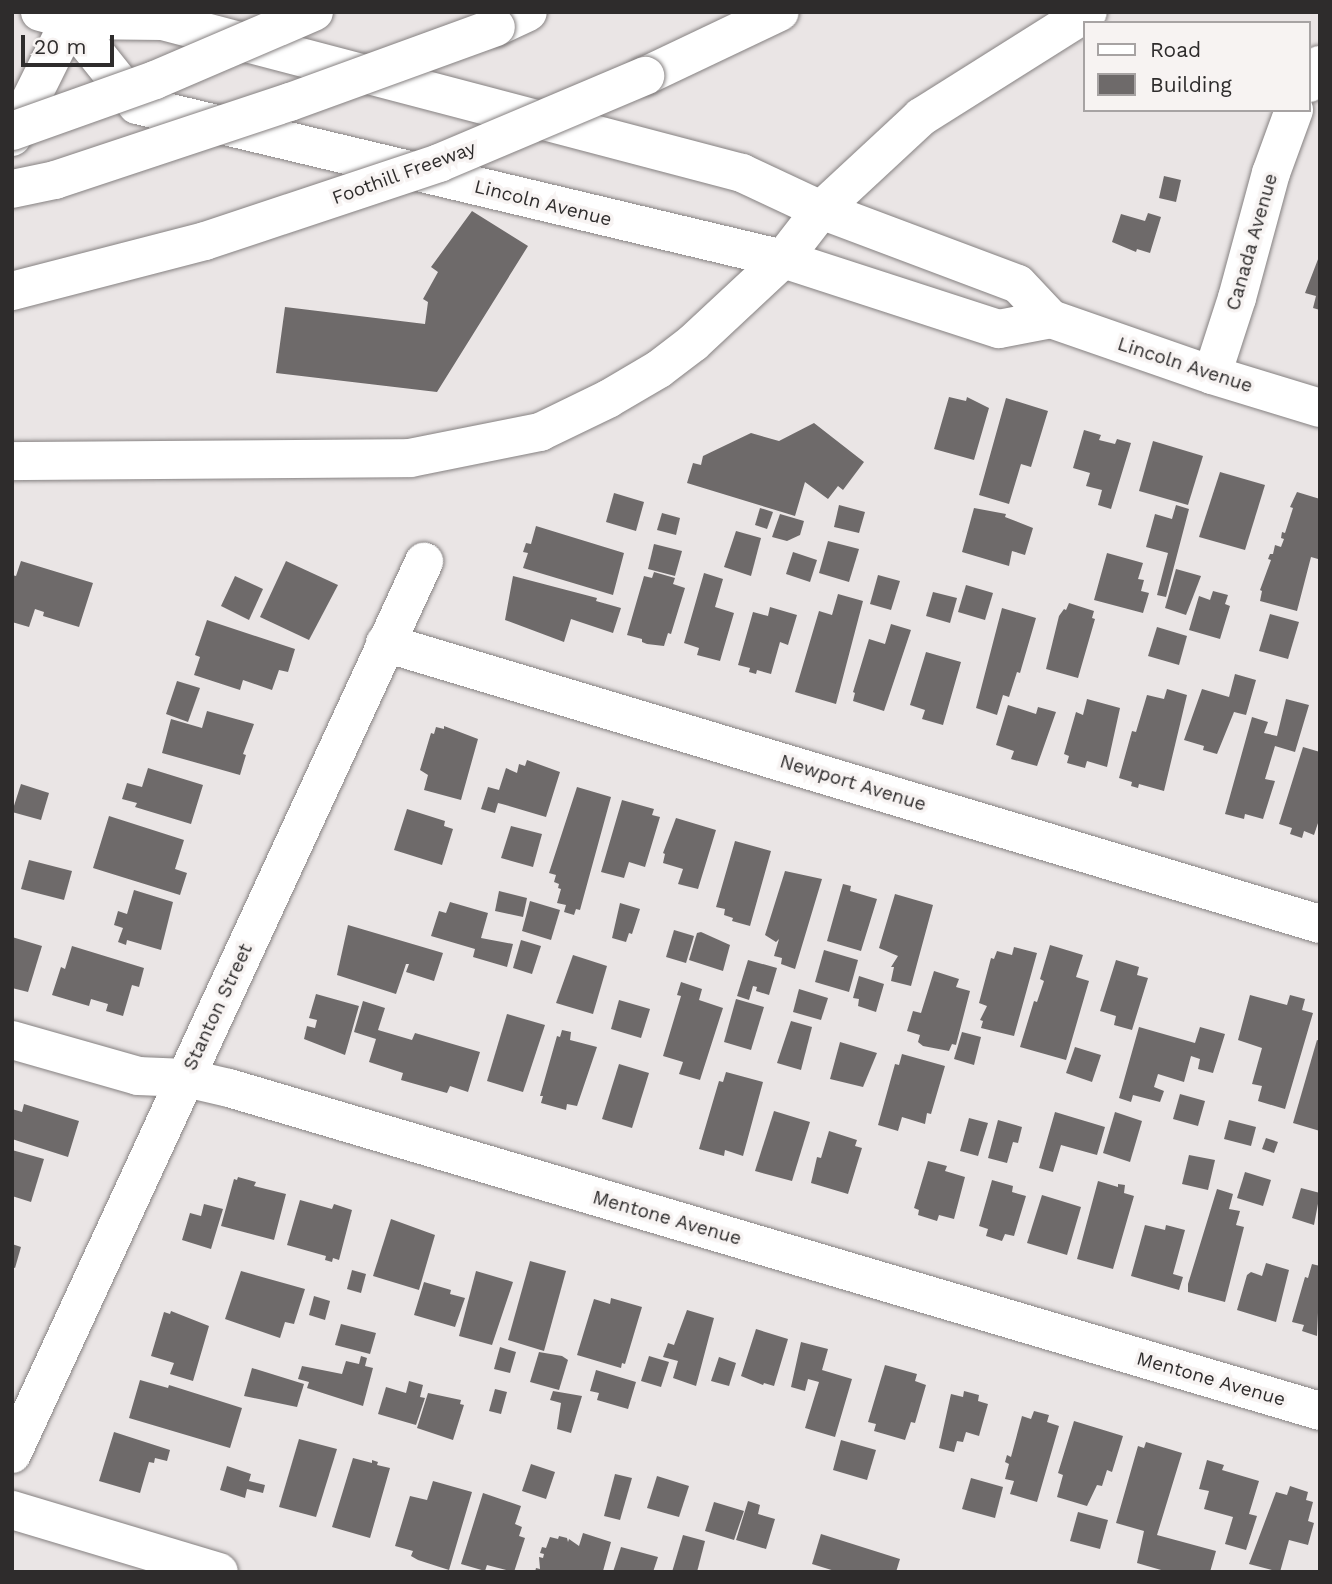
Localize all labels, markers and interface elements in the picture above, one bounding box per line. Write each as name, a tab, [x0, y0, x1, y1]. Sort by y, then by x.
scale bar	[24, 21, 117, 65]
legend	[1084, 21, 1311, 112]
text: 20 m	[34, 34, 86, 59]
text: Road	[1150, 37, 1201, 62]
text: Building	[1150, 72, 1232, 97]
street label: Foothill Freeway	[329, 136, 479, 210]
street label: Canada Avenue	[1221, 170, 1283, 314]
street label: Lincoln Avenue	[472, 175, 614, 231]
street label: Lincoln Avenue	[1114, 332, 1256, 398]
street label: Newport Avenue	[777, 750, 929, 816]
street label: Stanton Street	[179, 940, 257, 1074]
street label: Mentone Avenue	[590, 1186, 744, 1250]
street label: Mentone Avenue	[1134, 1347, 1288, 1411]

